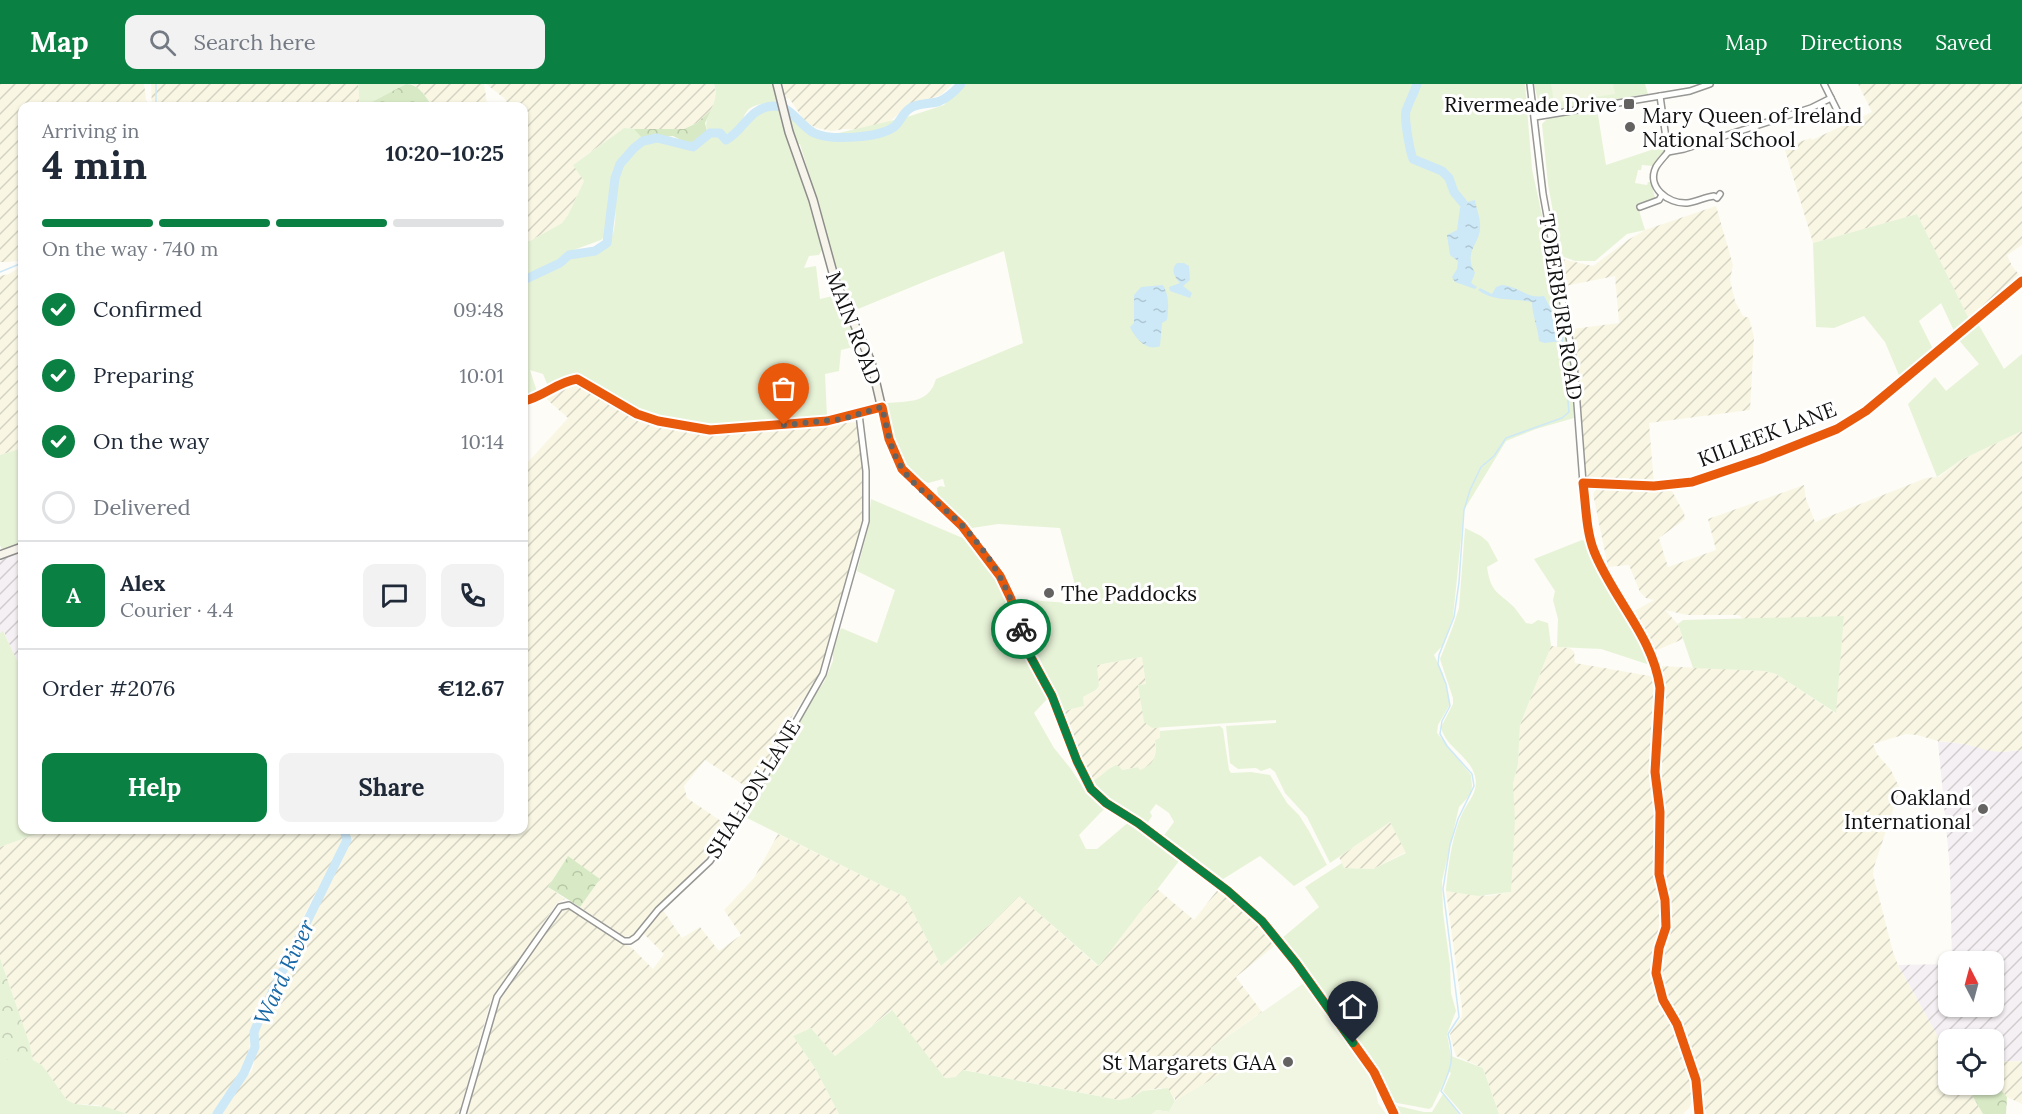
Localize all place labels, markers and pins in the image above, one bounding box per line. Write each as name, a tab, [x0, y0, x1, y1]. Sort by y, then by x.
place label: Rivermeade Drive	[1444, 91, 1617, 118]
marker: Rivermeade Drive	[1622, 97, 1636, 111]
place label: Mary Queen of Ireland National School	[1642, 102, 1862, 153]
marker: Mary Queen of Ireland National School	[1623, 120, 1637, 134]
pin	[758, 363, 809, 425]
place label: The Paddocks	[1061, 580, 1197, 607]
marker: The Paddocks	[1042, 586, 1056, 600]
place label: Oakland International	[1844, 784, 1971, 835]
marker: Oakland International	[1976, 802, 1990, 816]
pin	[1327, 981, 1378, 1043]
place label: St Margarets GAA	[1102, 1049, 1277, 1076]
marker: St Margarets GAA	[1281, 1055, 1295, 1069]

